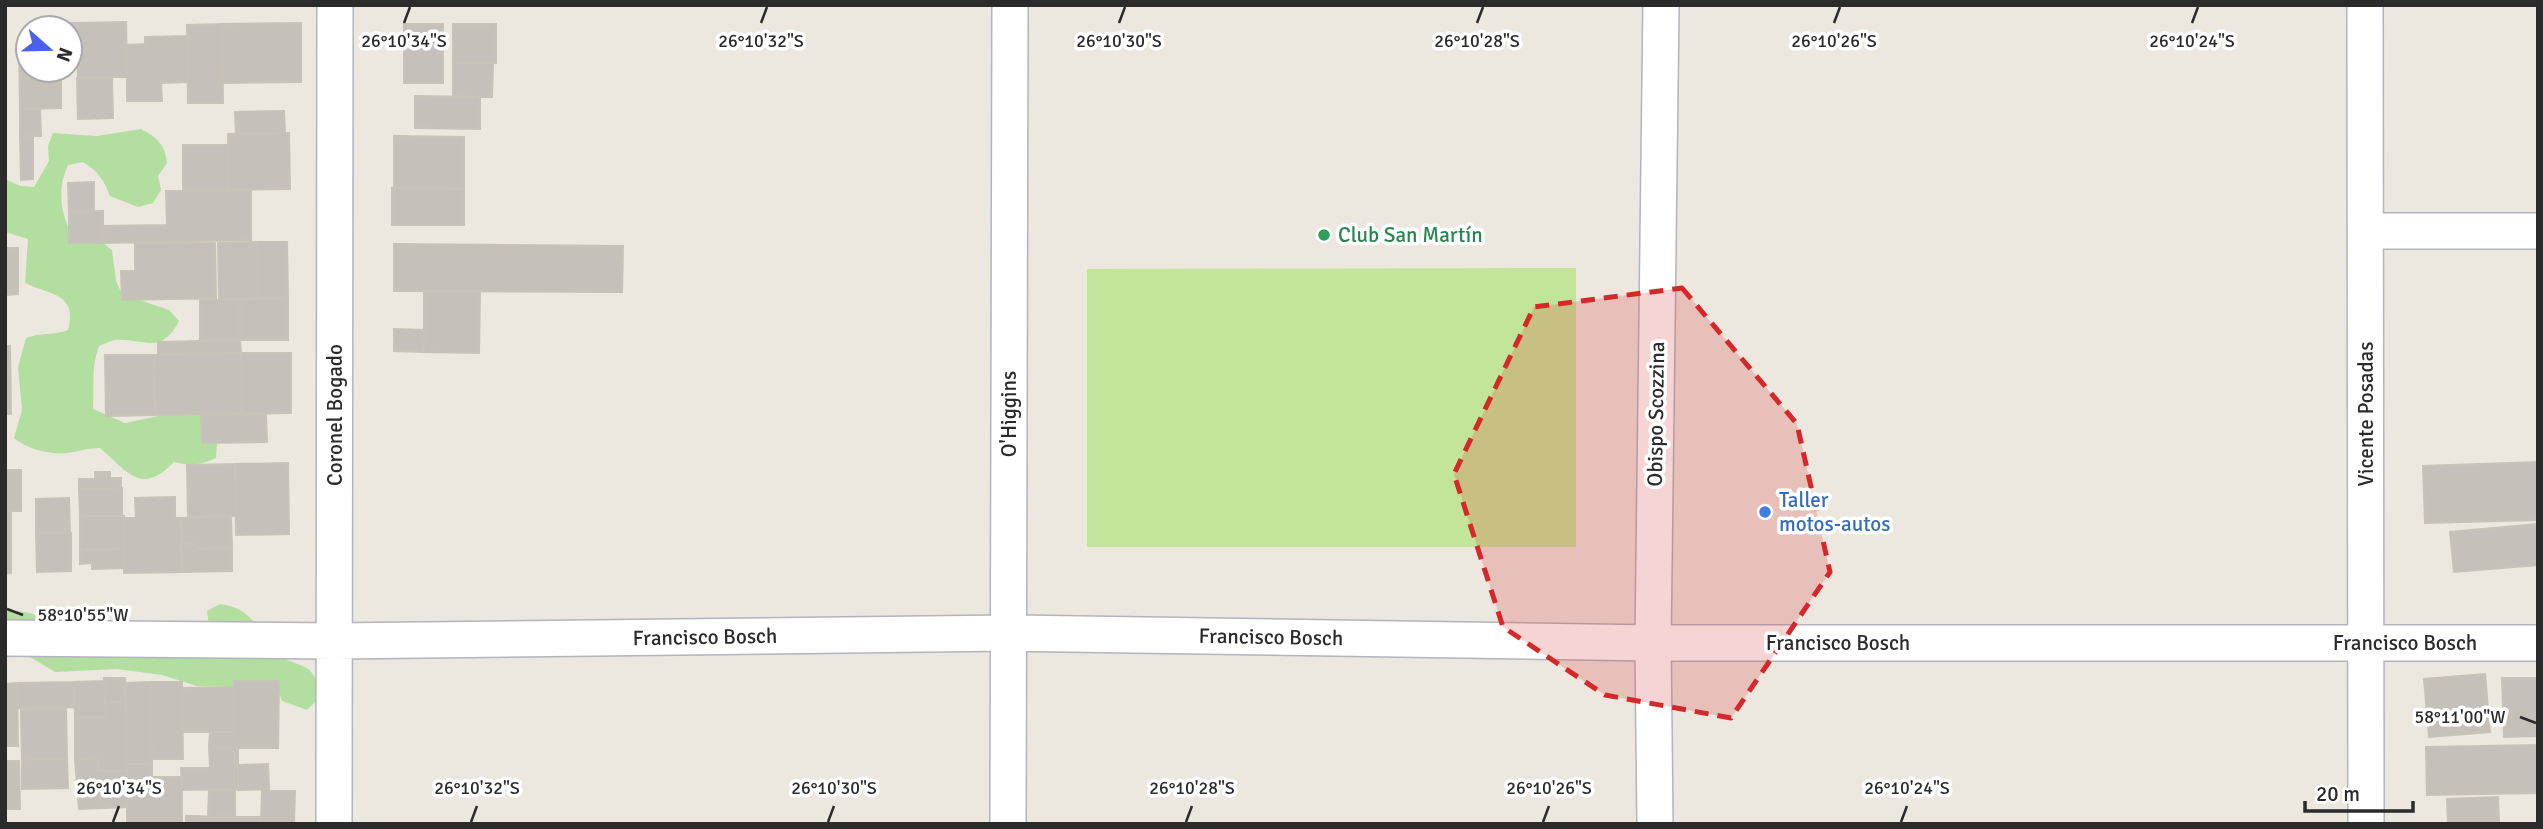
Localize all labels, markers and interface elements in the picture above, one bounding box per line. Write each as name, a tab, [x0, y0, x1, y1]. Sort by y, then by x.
north arrow	[14, 14, 84, 84]
text: 26°10'34"S	[361, 30, 447, 52]
text: 26°10'32"S	[718, 30, 804, 52]
text: 26°10'30"S	[1076, 30, 1162, 52]
text: 26°10'28"S	[1434, 30, 1520, 52]
text: 26°10'26"S	[1791, 30, 1877, 52]
text: 26°10'24"S	[2149, 30, 2235, 52]
text: N	[50, 44, 78, 65]
place label: Club San Martín	[1338, 222, 1483, 248]
marker: Club San Martín	[1316, 227, 1332, 243]
street label: Obispo Scozzina	[1642, 341, 1670, 487]
street label: Vicente Posadas	[2353, 342, 2379, 486]
street label: Coronel Bogado	[322, 344, 348, 486]
street label: O'Higgins	[996, 371, 1022, 457]
place label: Taller motos-autos	[1779, 487, 1890, 537]
marker: Taller motos-autos	[1757, 504, 1773, 520]
text: 58°10'55"W	[38, 604, 128, 626]
street label: Francisco Bosch	[632, 623, 778, 651]
street label: Francisco Bosch	[1198, 623, 1344, 651]
street label: Francisco Bosch	[1766, 630, 1910, 656]
street label: Francisco Bosch	[2333, 630, 2477, 656]
text: 58°11'00"W	[2415, 706, 2505, 728]
scale bar	[2305, 770, 2414, 814]
text: 26°10'34"S	[76, 777, 162, 799]
text: 26°10'32"S	[434, 777, 520, 799]
text: 26°10'30"S	[791, 777, 877, 799]
text: 26°10'28"S	[1149, 777, 1235, 799]
text: 26°10'26"S	[1506, 777, 1592, 799]
text: 26°10'24"S	[1864, 777, 1950, 799]
text: 20 m	[2316, 781, 2360, 807]

